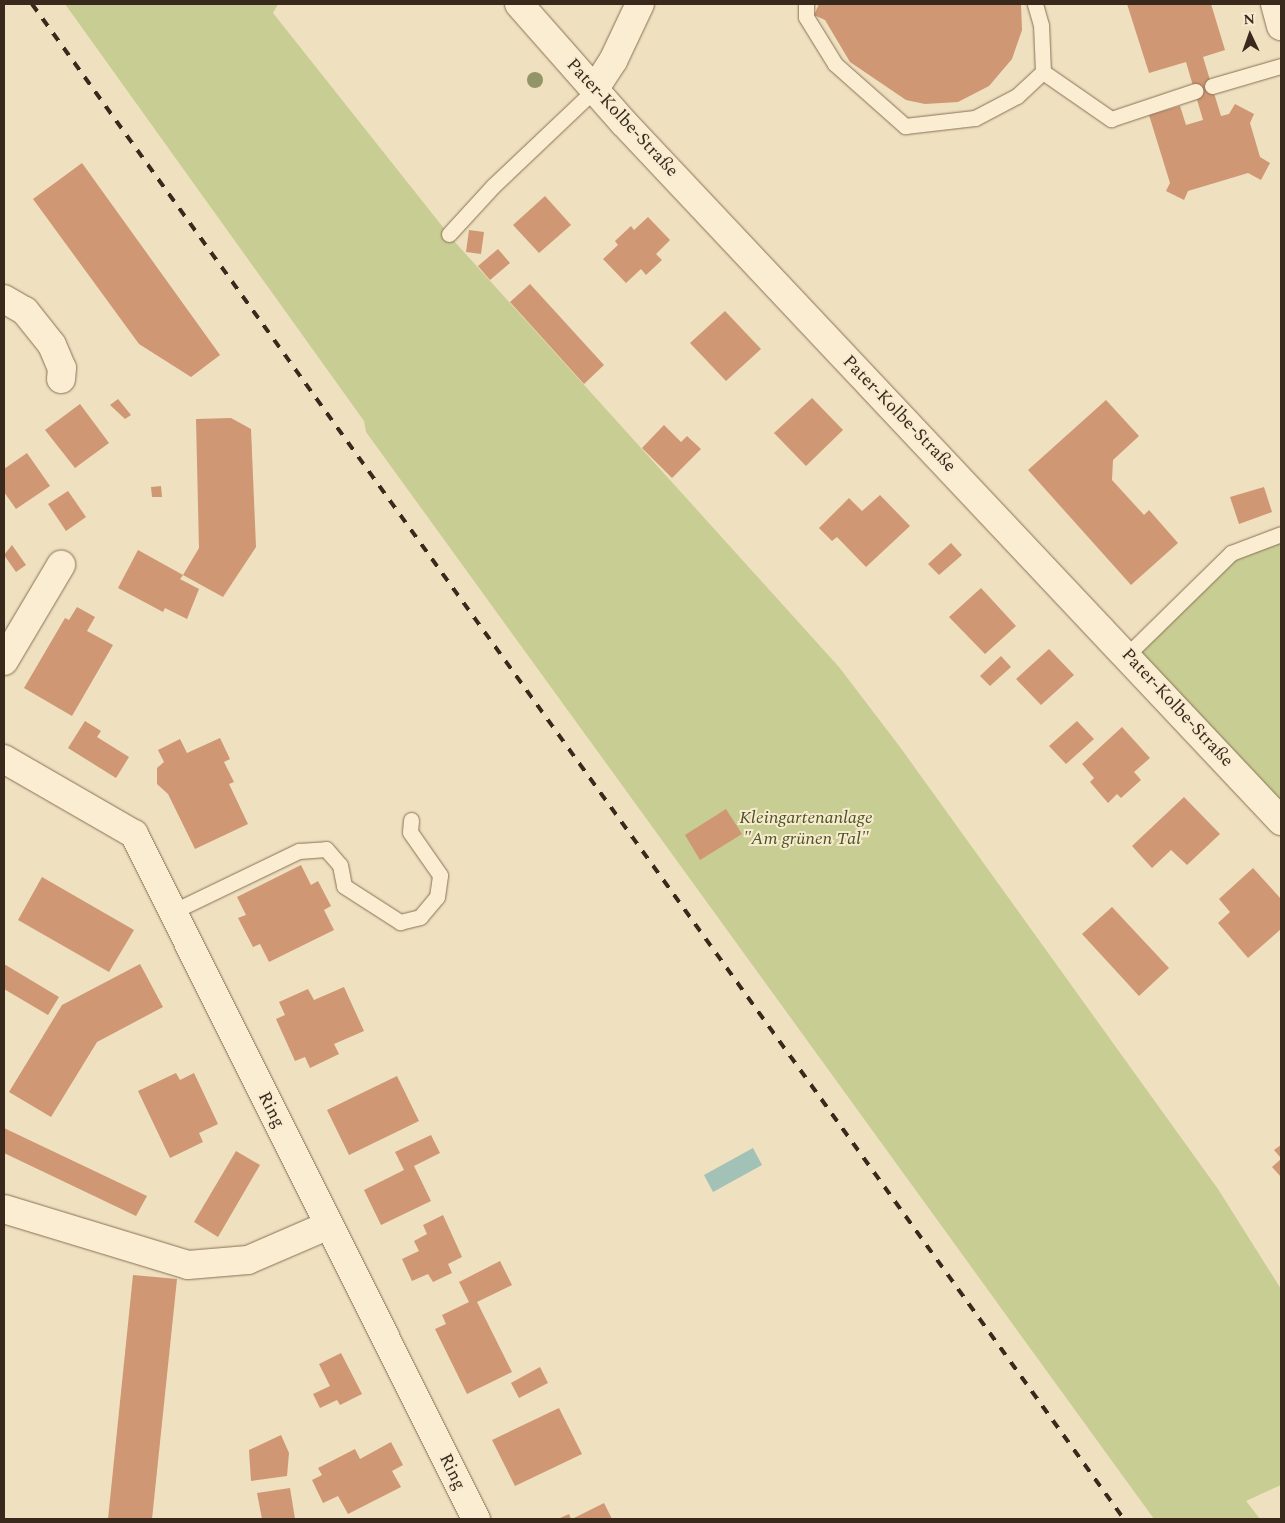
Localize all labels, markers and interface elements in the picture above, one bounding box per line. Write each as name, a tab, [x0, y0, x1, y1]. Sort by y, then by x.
text: N	[1243, 9, 1255, 30]
north arrow	[1225, 10, 1275, 60]
street label: Pater-Kolbe-Straße	[562, 54, 682, 182]
street label: Pater-Kolbe-Straße	[838, 351, 960, 477]
street label: Pater-Kolbe-Straße	[1117, 644, 1237, 772]
park label: Kleingartenanlage "Am grünen Tal"	[739, 808, 873, 851]
street label: Ring	[253, 1088, 289, 1132]
street label: Ring	[434, 1450, 470, 1494]

